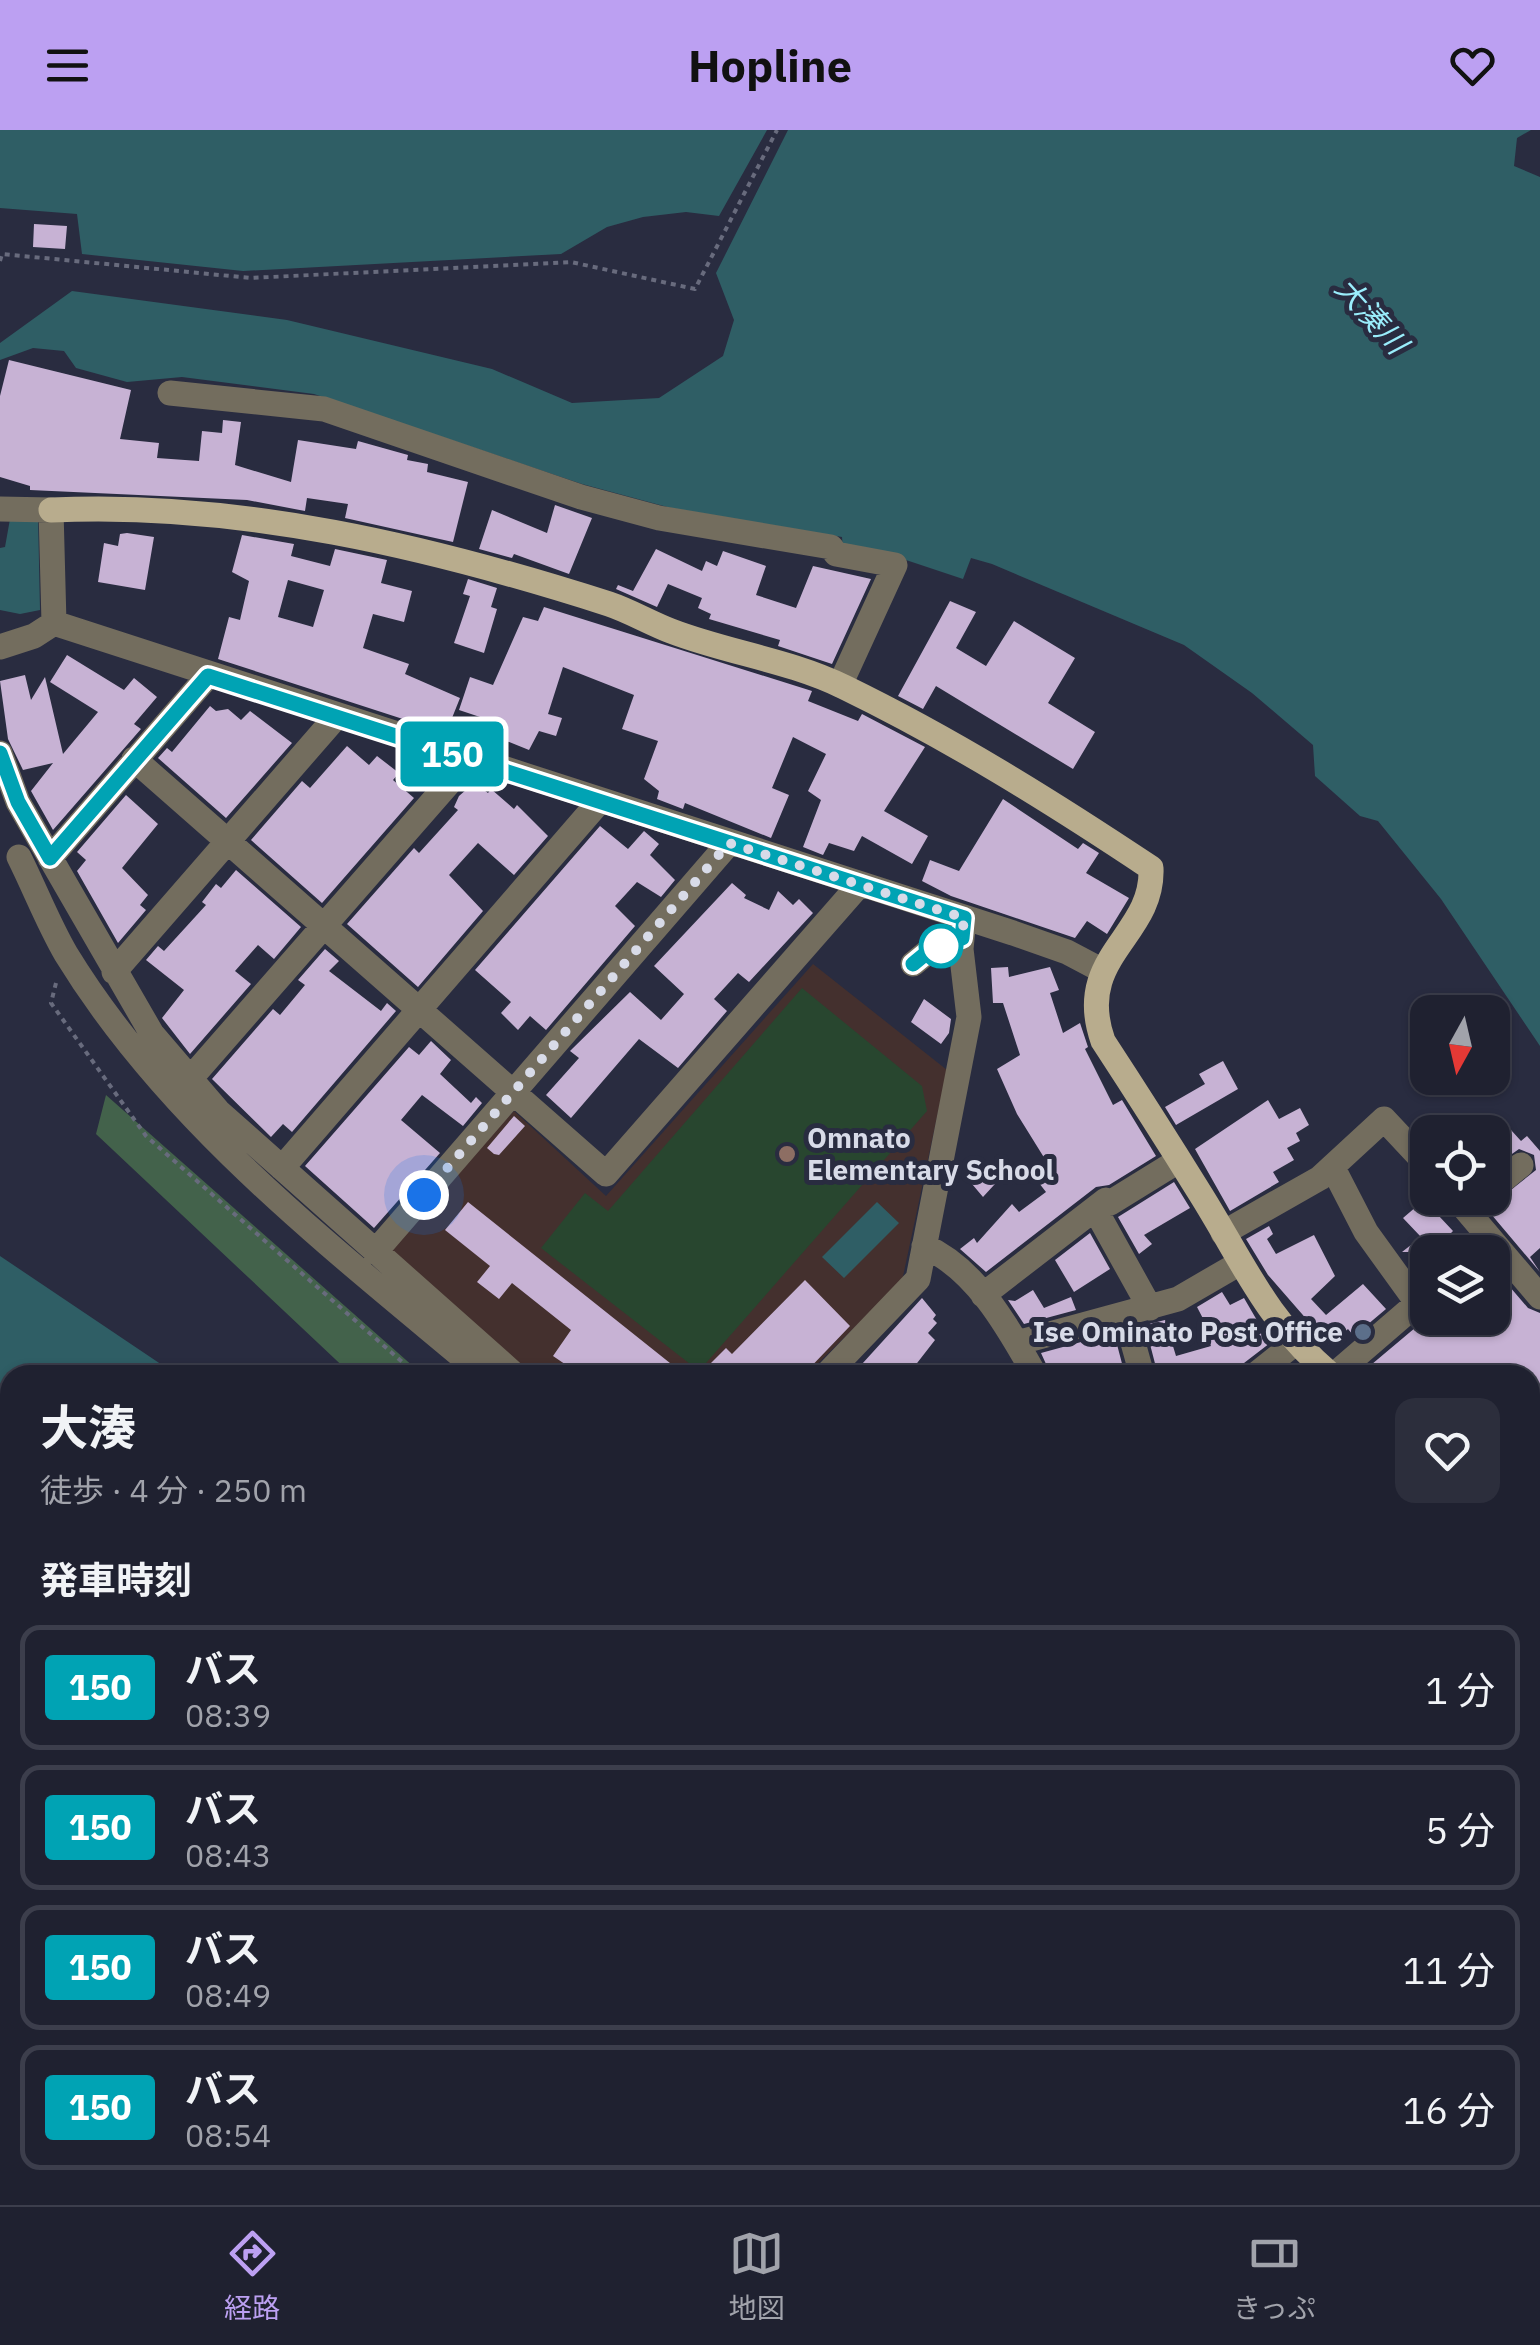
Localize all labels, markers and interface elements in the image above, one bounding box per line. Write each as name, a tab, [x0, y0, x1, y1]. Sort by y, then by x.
text: Hopline	[688, 36, 852, 94]
icon: menu	[40, 38, 95, 93]
icon: heart	[1445, 38, 1500, 93]
water label: 大湊川	[1328, 269, 1419, 364]
line badge: 150	[394, 722, 510, 786]
text: 150	[420, 731, 484, 777]
unlabelled marker	[920, 925, 962, 967]
north arrow	[1410, 995, 1510, 1095]
map controls	[1410, 995, 1510, 1335]
button: locate	[1410, 1115, 1510, 1215]
place label: Omnato Elementary School	[807, 1119, 1054, 1188]
marker: Omnato Elementary School	[776, 1143, 798, 1165]
your location	[399, 1170, 449, 1220]
button: layers	[1410, 1235, 1510, 1335]
place label: Ise Ominato Post Office	[1033, 1313, 1343, 1350]
marker: Ise Ominato Post Office	[1352, 1321, 1374, 1343]
text: 大湊	[40, 1396, 136, 1458]
button: heart	[1395, 1398, 1500, 1503]
text: 徒歩 · 4 分 · 250 m	[40, 1469, 307, 1511]
text: 発車時刻	[40, 1555, 192, 1604]
text: バス	[185, 1644, 261, 1693]
text: 150	[68, 1664, 132, 1710]
text: 1 分	[1425, 1665, 1495, 1714]
text: 08:39	[185, 1694, 271, 1736]
text: バス	[185, 1784, 261, 1833]
text: 150	[68, 1804, 132, 1850]
text: 5 分	[1425, 1805, 1495, 1854]
text: 08:43	[185, 1834, 271, 1876]
text: バス	[185, 1924, 261, 1973]
text: 150	[68, 1944, 132, 1990]
text: 11 分	[1402, 1945, 1495, 1994]
text: 08:49	[185, 1974, 271, 2016]
text: バス	[185, 2064, 261, 2113]
text: 150	[68, 2084, 132, 2130]
text: 16 分	[1402, 2085, 1495, 2134]
text: 08:54	[185, 2114, 271, 2156]
tab: 経路	[224, 2226, 280, 2326]
tab: 地図	[729, 2226, 785, 2326]
tab: きっぷ	[1233, 2226, 1316, 2326]

